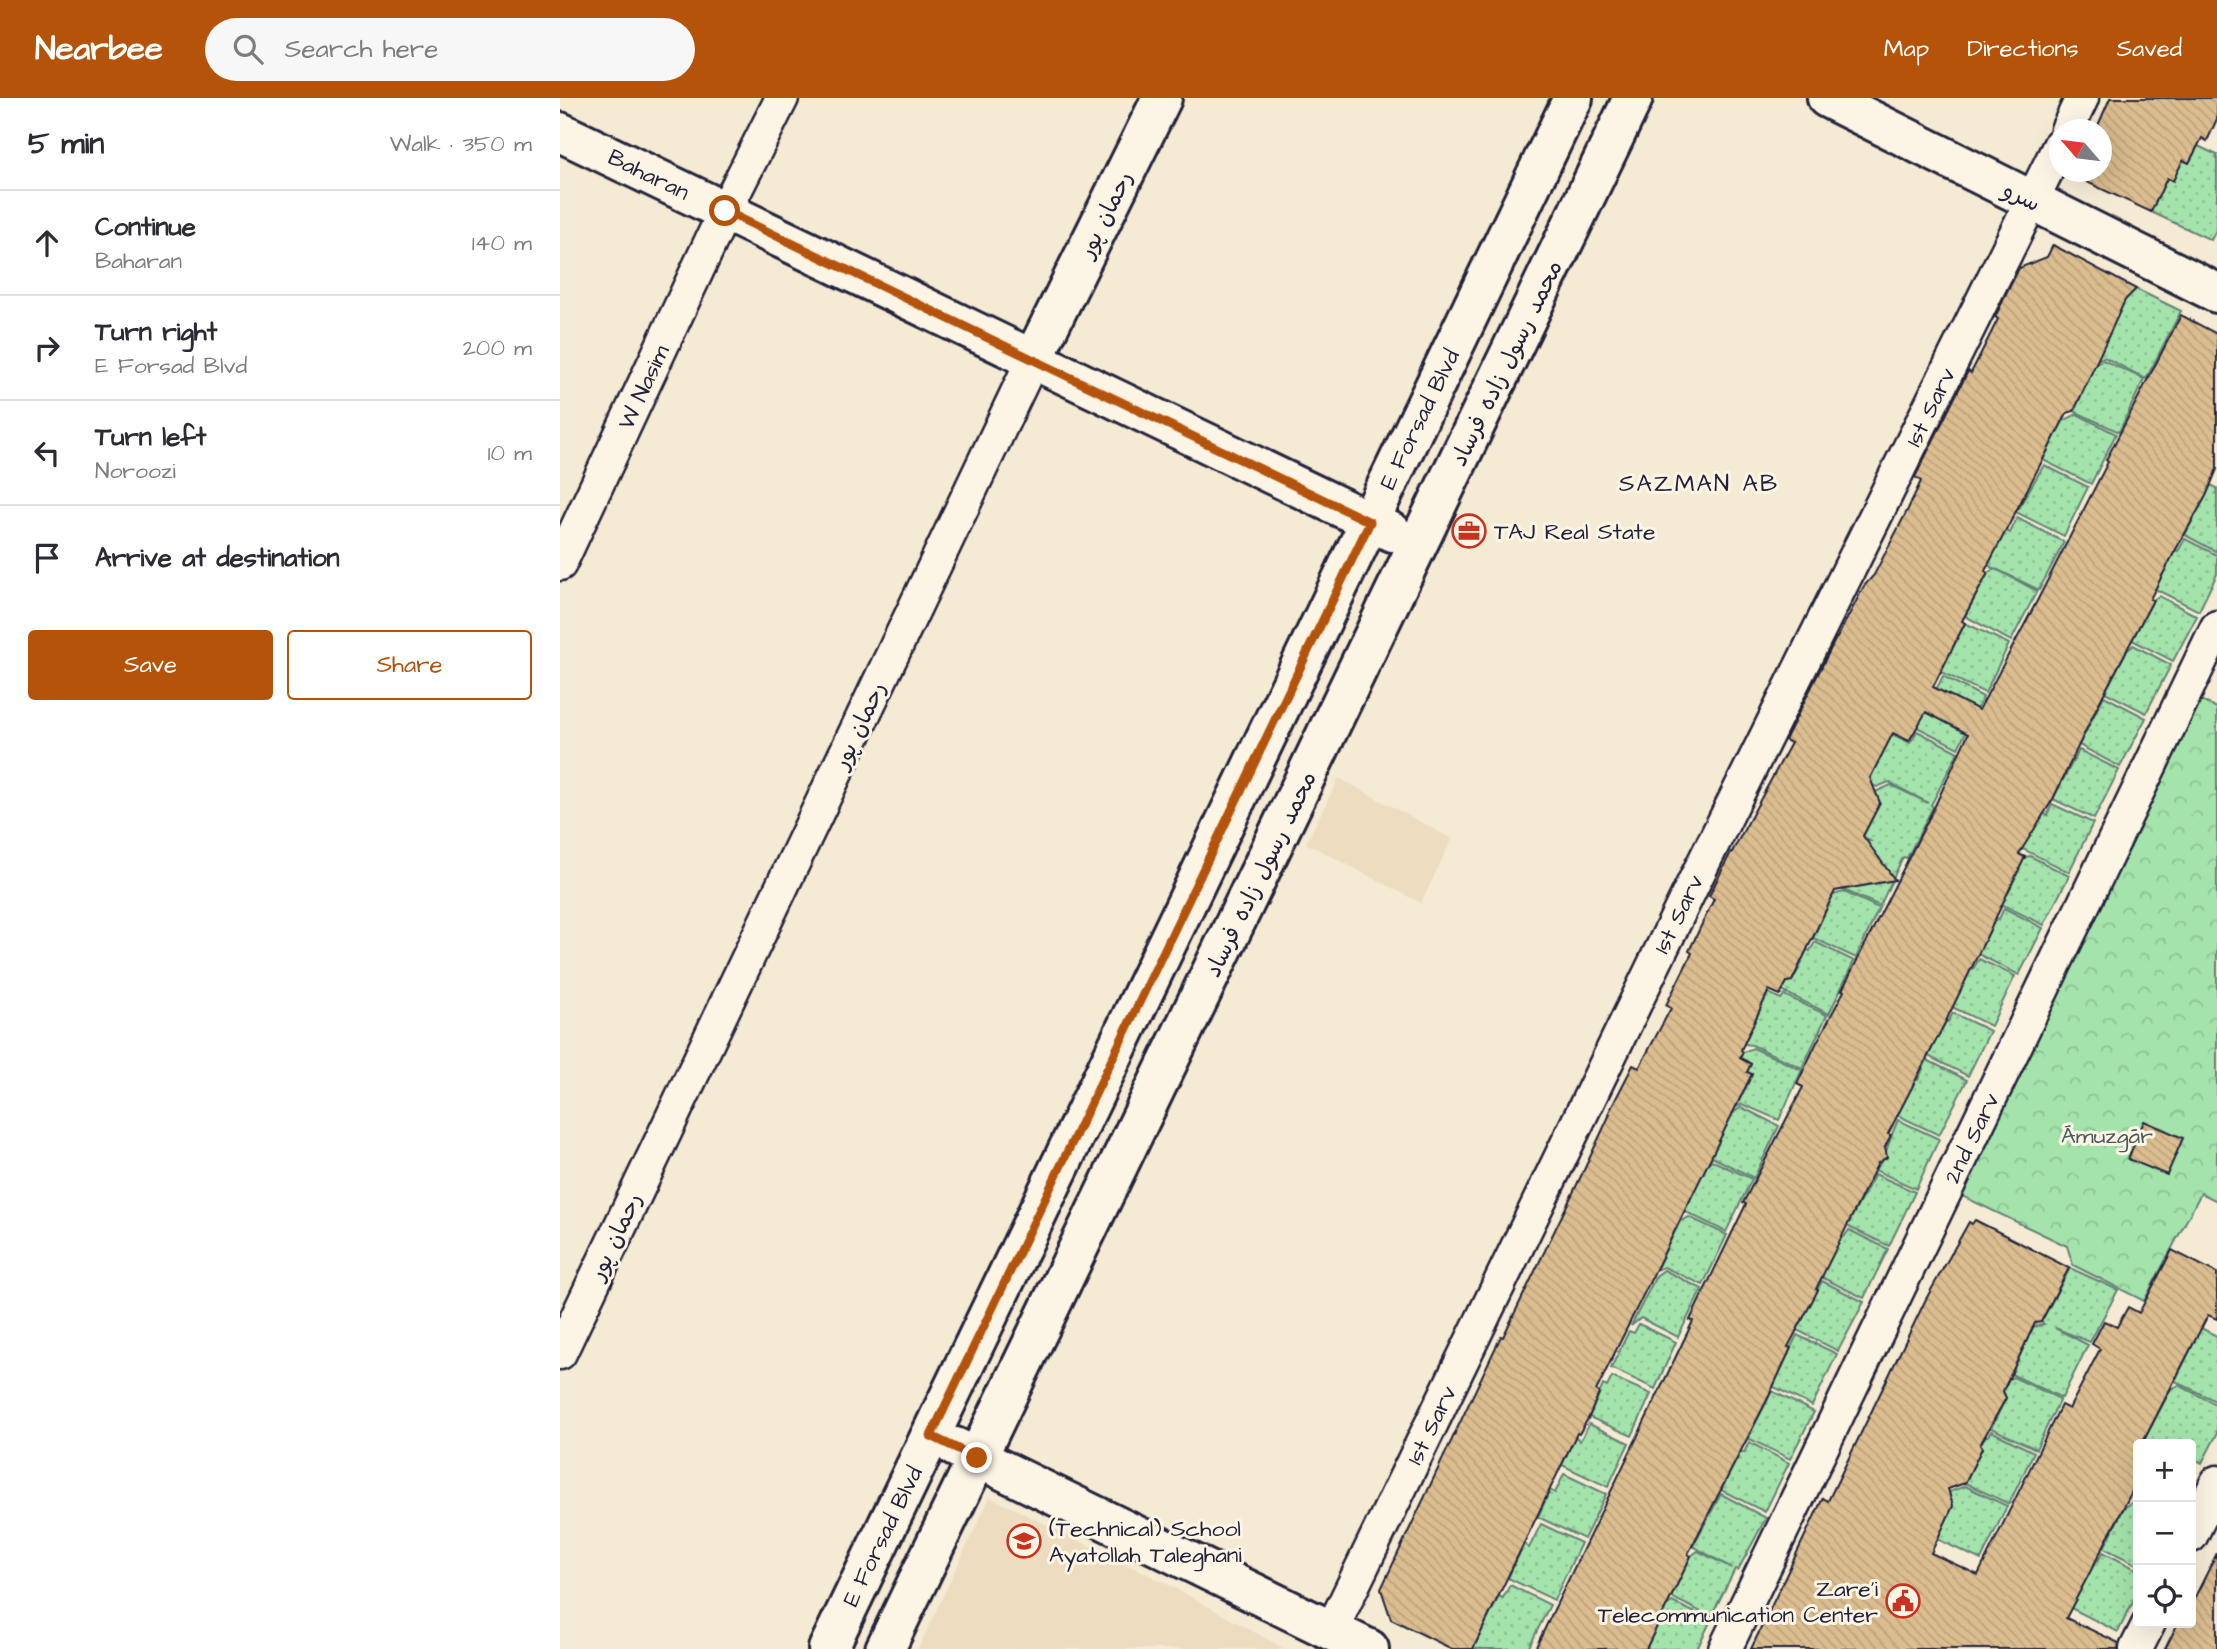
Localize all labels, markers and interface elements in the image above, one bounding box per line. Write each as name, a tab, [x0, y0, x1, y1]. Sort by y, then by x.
search box	[205, 18, 695, 81]
text: Nearbee	[35, 26, 163, 72]
icon: search	[229, 30, 267, 68]
text: Search here	[285, 31, 438, 67]
text: Map	[1884, 32, 1929, 66]
text: Directions	[1967, 32, 2079, 66]
text: Saved	[2117, 32, 2182, 66]
north arrow	[2049, 119, 2112, 182]
text: 5 min	[28, 123, 104, 165]
text: Walk · 350 m	[390, 128, 532, 160]
street label: Baharan	[602, 141, 695, 208]
street label: رحمان پور	[1070, 166, 1141, 265]
street label: سرو	[1996, 174, 2046, 220]
route start	[709, 195, 740, 226]
text: Continue	[95, 209, 196, 245]
icon: ahead	[28, 224, 66, 262]
text: 140 m	[472, 227, 532, 259]
text: Baharan	[95, 245, 182, 277]
street label: محمد رسول زاده فرساد	[1443, 255, 1571, 472]
text: Turn right	[95, 314, 217, 350]
icon: right	[28, 329, 66, 367]
text: 200 m	[463, 332, 532, 364]
street label: W Nasim	[610, 340, 677, 435]
street label: E Forsad Blvd	[1372, 344, 1468, 495]
text: E Forsad Blvd	[95, 350, 247, 382]
street label: 1st Sarv	[1898, 363, 1964, 452]
text: Turn left	[95, 419, 206, 455]
icon: left	[28, 434, 66, 472]
text: 10 m	[487, 437, 532, 469]
text: Noroozi	[95, 455, 176, 487]
district label: SAZMAN AB	[1619, 467, 1779, 501]
office icon: TAJ Real State	[1450, 512, 1488, 550]
place label: TAJ Real State	[1494, 516, 1655, 548]
icon: arrive	[28, 539, 66, 577]
text: Arrive at destination	[95, 540, 340, 576]
button: Save	[28, 630, 273, 700]
button: Share	[287, 630, 532, 700]
street label: رحمان پور	[825, 677, 894, 776]
street label: محمد رسول زاده فرساد	[1197, 766, 1325, 983]
street label: 1st Sarv	[1646, 870, 1712, 959]
street label: 2nd Sarv	[1936, 1088, 2008, 1189]
park label: Āmuzgār	[2061, 1120, 2153, 1153]
street label: رحمان پور	[581, 1188, 650, 1287]
street label: 1st Sarv	[1399, 1381, 1465, 1470]
map controls	[2133, 1439, 2196, 1628]
button: +	[2133, 1439, 2196, 1502]
route end	[961, 1442, 992, 1473]
street label: E Forsad Blvd	[835, 1461, 931, 1612]
button: −	[2133, 1502, 2196, 1565]
place label: (Technical) School Ayatollah Taleghani	[1049, 1513, 1242, 1572]
school or university icon: (Technical) School Ayatollah Taleghani	[1005, 1522, 1043, 1560]
button: locate	[2133, 1565, 2196, 1628]
place label: Zare'i Telecommunication Center	[1598, 1573, 1879, 1631]
public building icon: Zare'i Telecommunication Center	[1884, 1582, 1922, 1620]

